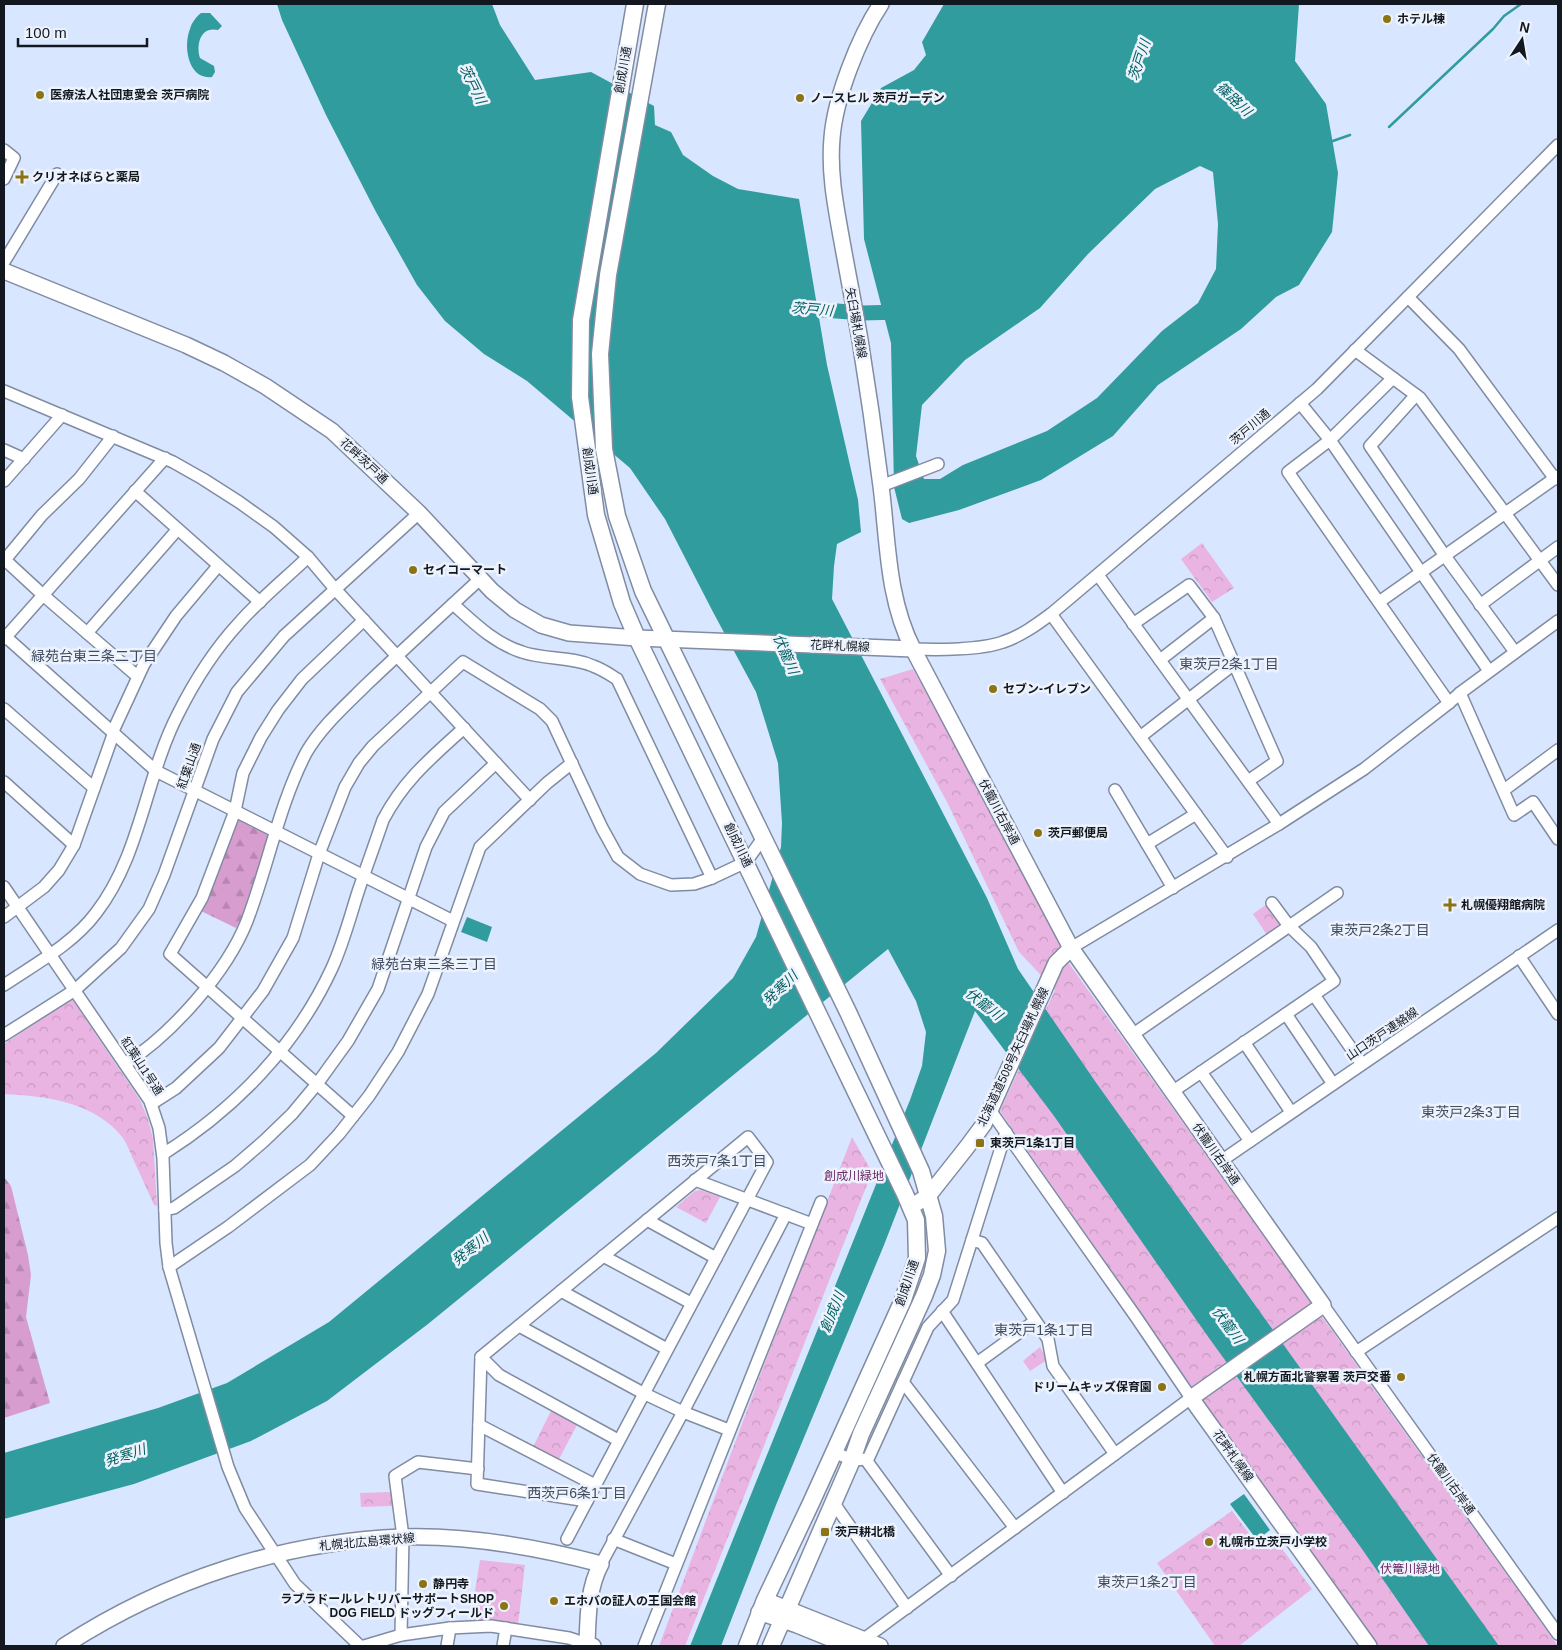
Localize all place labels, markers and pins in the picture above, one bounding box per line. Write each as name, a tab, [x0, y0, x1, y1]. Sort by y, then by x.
place label: ホテル棟	[1397, 12, 1445, 26]
marker: ホテル棟	[1381, 13, 1393, 25]
place label: 医療法人社団恵愛会 茨戸病院	[50, 88, 209, 102]
marker: 医療法人社団恵愛会 茨戸病院	[34, 89, 46, 101]
place label: ノースヒル 茨戸ガーデン	[810, 91, 945, 105]
marker: ノースヒル 茨戸ガーデン	[794, 92, 806, 104]
place label: クリオネばらと薬局	[32, 170, 140, 184]
marker: クリオネばらと薬局	[16, 171, 28, 183]
place label: セイコーマート	[423, 563, 507, 577]
marker: セイコーマート	[407, 564, 419, 576]
place label: セブン-イレブン	[1003, 682, 1091, 696]
marker: セブン-イレブン	[987, 683, 999, 695]
place label: 茨戸郵便局	[1048, 826, 1108, 840]
marker: 茨戸郵便局	[1032, 827, 1044, 839]
marker: 札幌優翔館病院	[1443, 898, 1457, 912]
place label: 札幌優翔館病院	[1461, 898, 1545, 912]
place label: 東茨戸1条1丁目	[990, 1136, 1075, 1150]
marker: 東茨戸1条1丁目	[974, 1137, 986, 1149]
place label: 札幌方面北警察署 茨戸交番	[1244, 1370, 1392, 1384]
marker: 札幌方面北警察署 茨戸交番	[1395, 1371, 1407, 1383]
place label: ドリームキッズ保育園	[1032, 1380, 1152, 1394]
marker: ドリームキッズ保育園	[1156, 1381, 1168, 1393]
place label: 茨戸耕北橋	[835, 1525, 896, 1539]
marker: 茨戸耕北橋	[819, 1526, 831, 1538]
place label: 札幌市立茨戸小学校	[1219, 1535, 1327, 1549]
marker: 札幌市立茨戸小学校	[1203, 1536, 1215, 1548]
place label: 静円寺	[433, 1577, 469, 1591]
marker: 静円寺	[417, 1578, 429, 1590]
place label: ラブラドールレトリバーサポートSHOP DOG FIELD ドッグフィールド	[280, 1592, 494, 1620]
place label: エホバの証人の王国会館	[564, 1594, 696, 1608]
marker: エホバの証人の王国会館	[548, 1595, 560, 1607]
marker: ラブラドールレトリバーサポートSHOP DOG FIELD ドッグフィールド	[498, 1600, 510, 1612]

